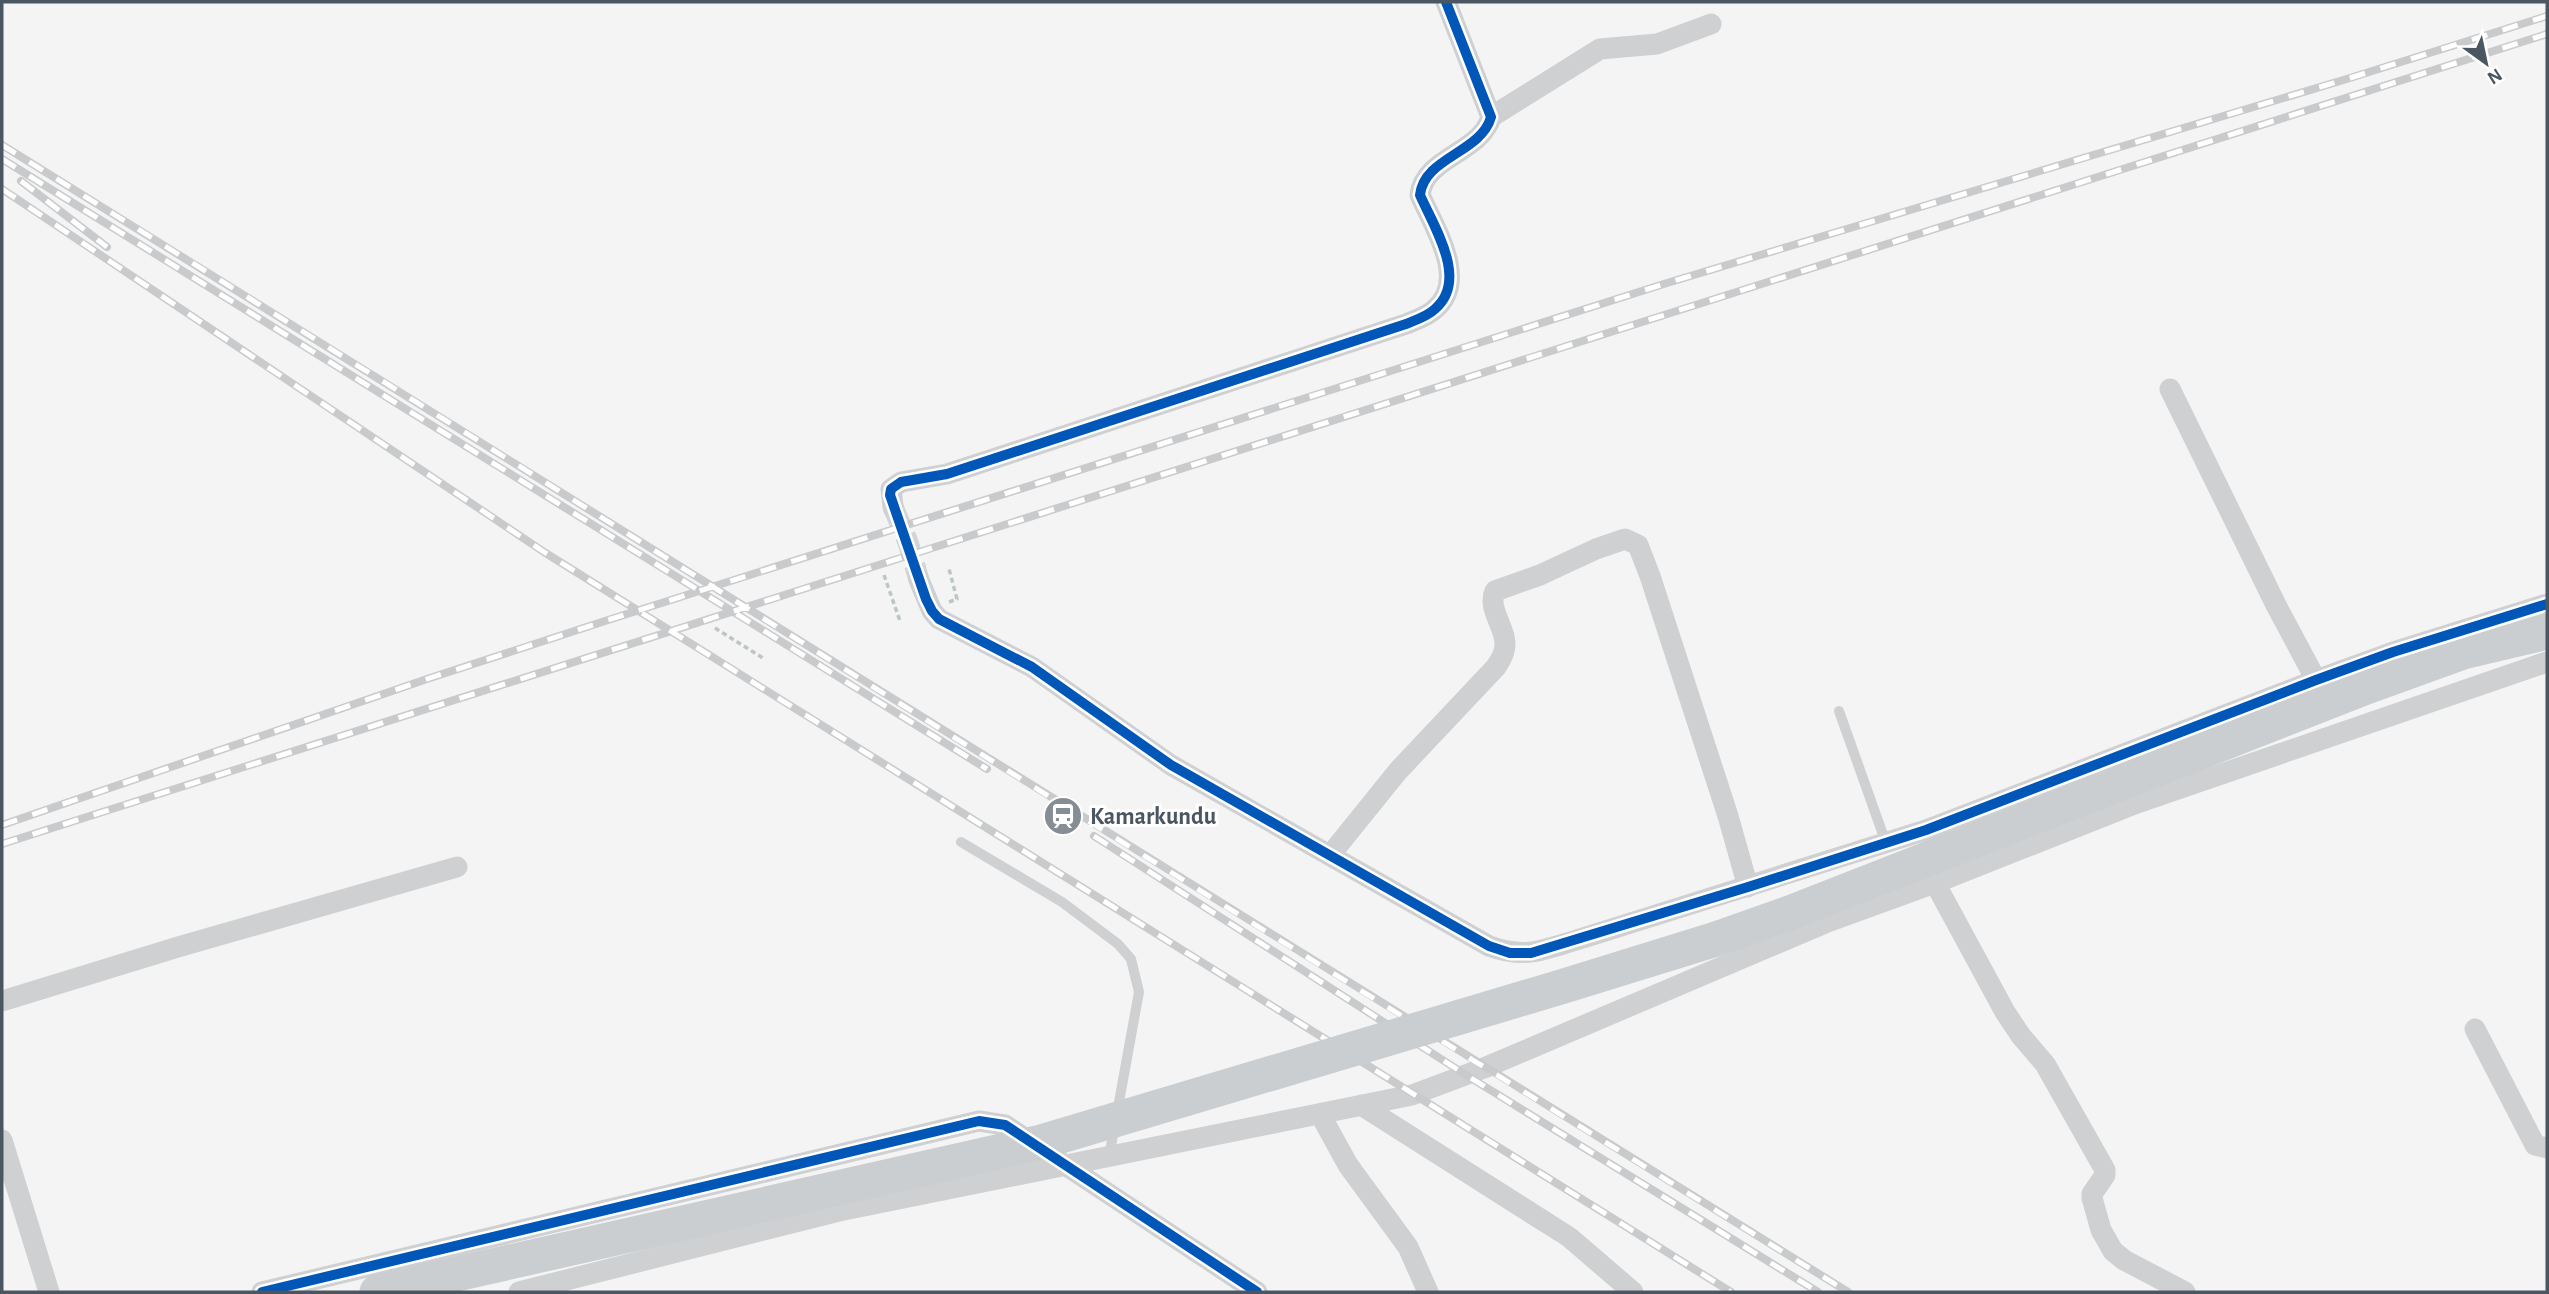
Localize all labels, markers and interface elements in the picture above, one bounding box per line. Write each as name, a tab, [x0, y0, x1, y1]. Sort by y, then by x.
north arrow	[2451, 28, 2521, 98]
text: N	[2484, 64, 2505, 88]
station icon: Kamarkundu	[1042, 795, 1084, 837]
place label: Kamarkundu	[1090, 805, 1217, 829]

